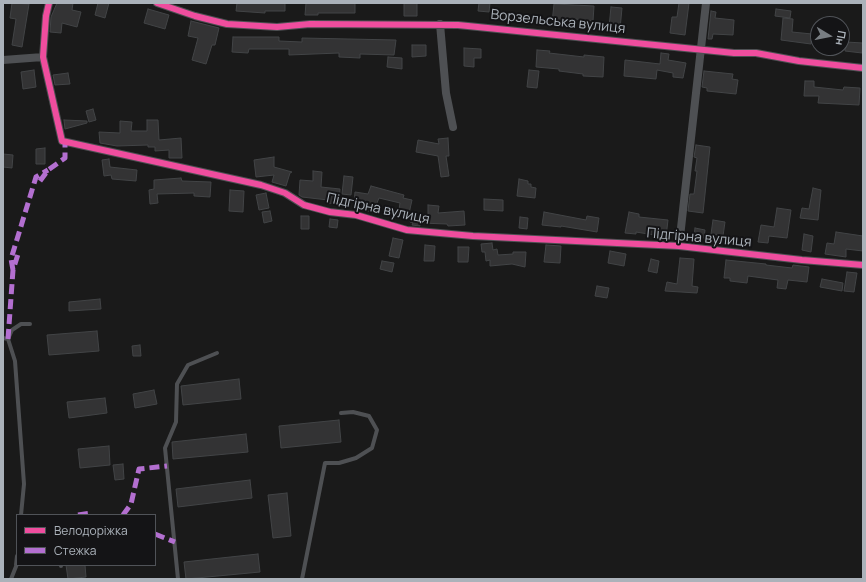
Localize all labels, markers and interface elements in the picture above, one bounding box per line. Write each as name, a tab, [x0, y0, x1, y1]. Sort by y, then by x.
street label: Ворзельська вулиця	[490, 7, 626, 37]
north arrow	[810, 16, 850, 56]
text: Пн	[833, 29, 850, 47]
street label: Підгірна вулиця	[325, 190, 431, 228]
street label: Підгірна вулиця	[646, 225, 752, 251]
legend	[16, 514, 156, 566]
text: Велодоріжка	[54, 522, 128, 539]
text: Стежка	[54, 542, 96, 559]

